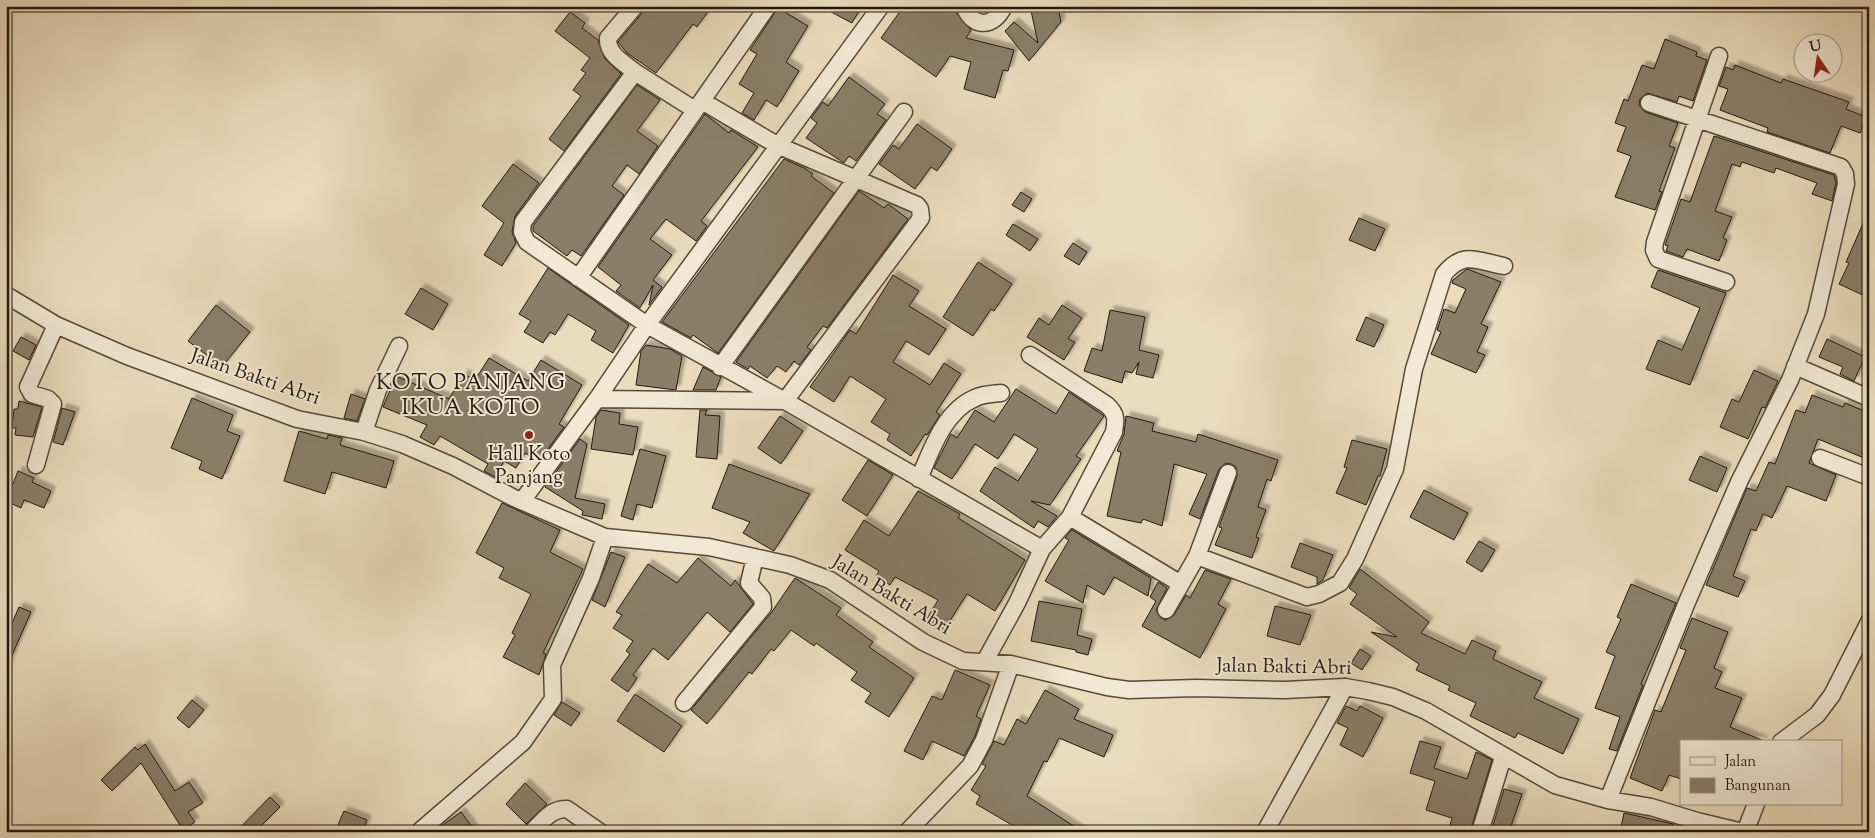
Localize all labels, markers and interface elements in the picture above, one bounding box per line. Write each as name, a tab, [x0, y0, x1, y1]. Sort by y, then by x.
north arrow	[1792, 32, 1842, 82]
text: U	[1808, 36, 1824, 58]
street label: Jalan Bakti Abri	[185, 342, 324, 414]
district label: KOTO PANJANG IKUA KOTO	[376, 368, 566, 425]
marker: Hall Koto Panjang	[523, 429, 535, 441]
place label: Hall Koto Panjang	[488, 441, 570, 493]
street label: Jalan Bakti Abri	[825, 548, 957, 643]
street label: Jalan Bakti Abri	[1215, 652, 1352, 684]
legend	[1680, 740, 1842, 806]
text: Jalan	[1724, 752, 1756, 773]
text: Bangunan	[1725, 776, 1791, 797]

